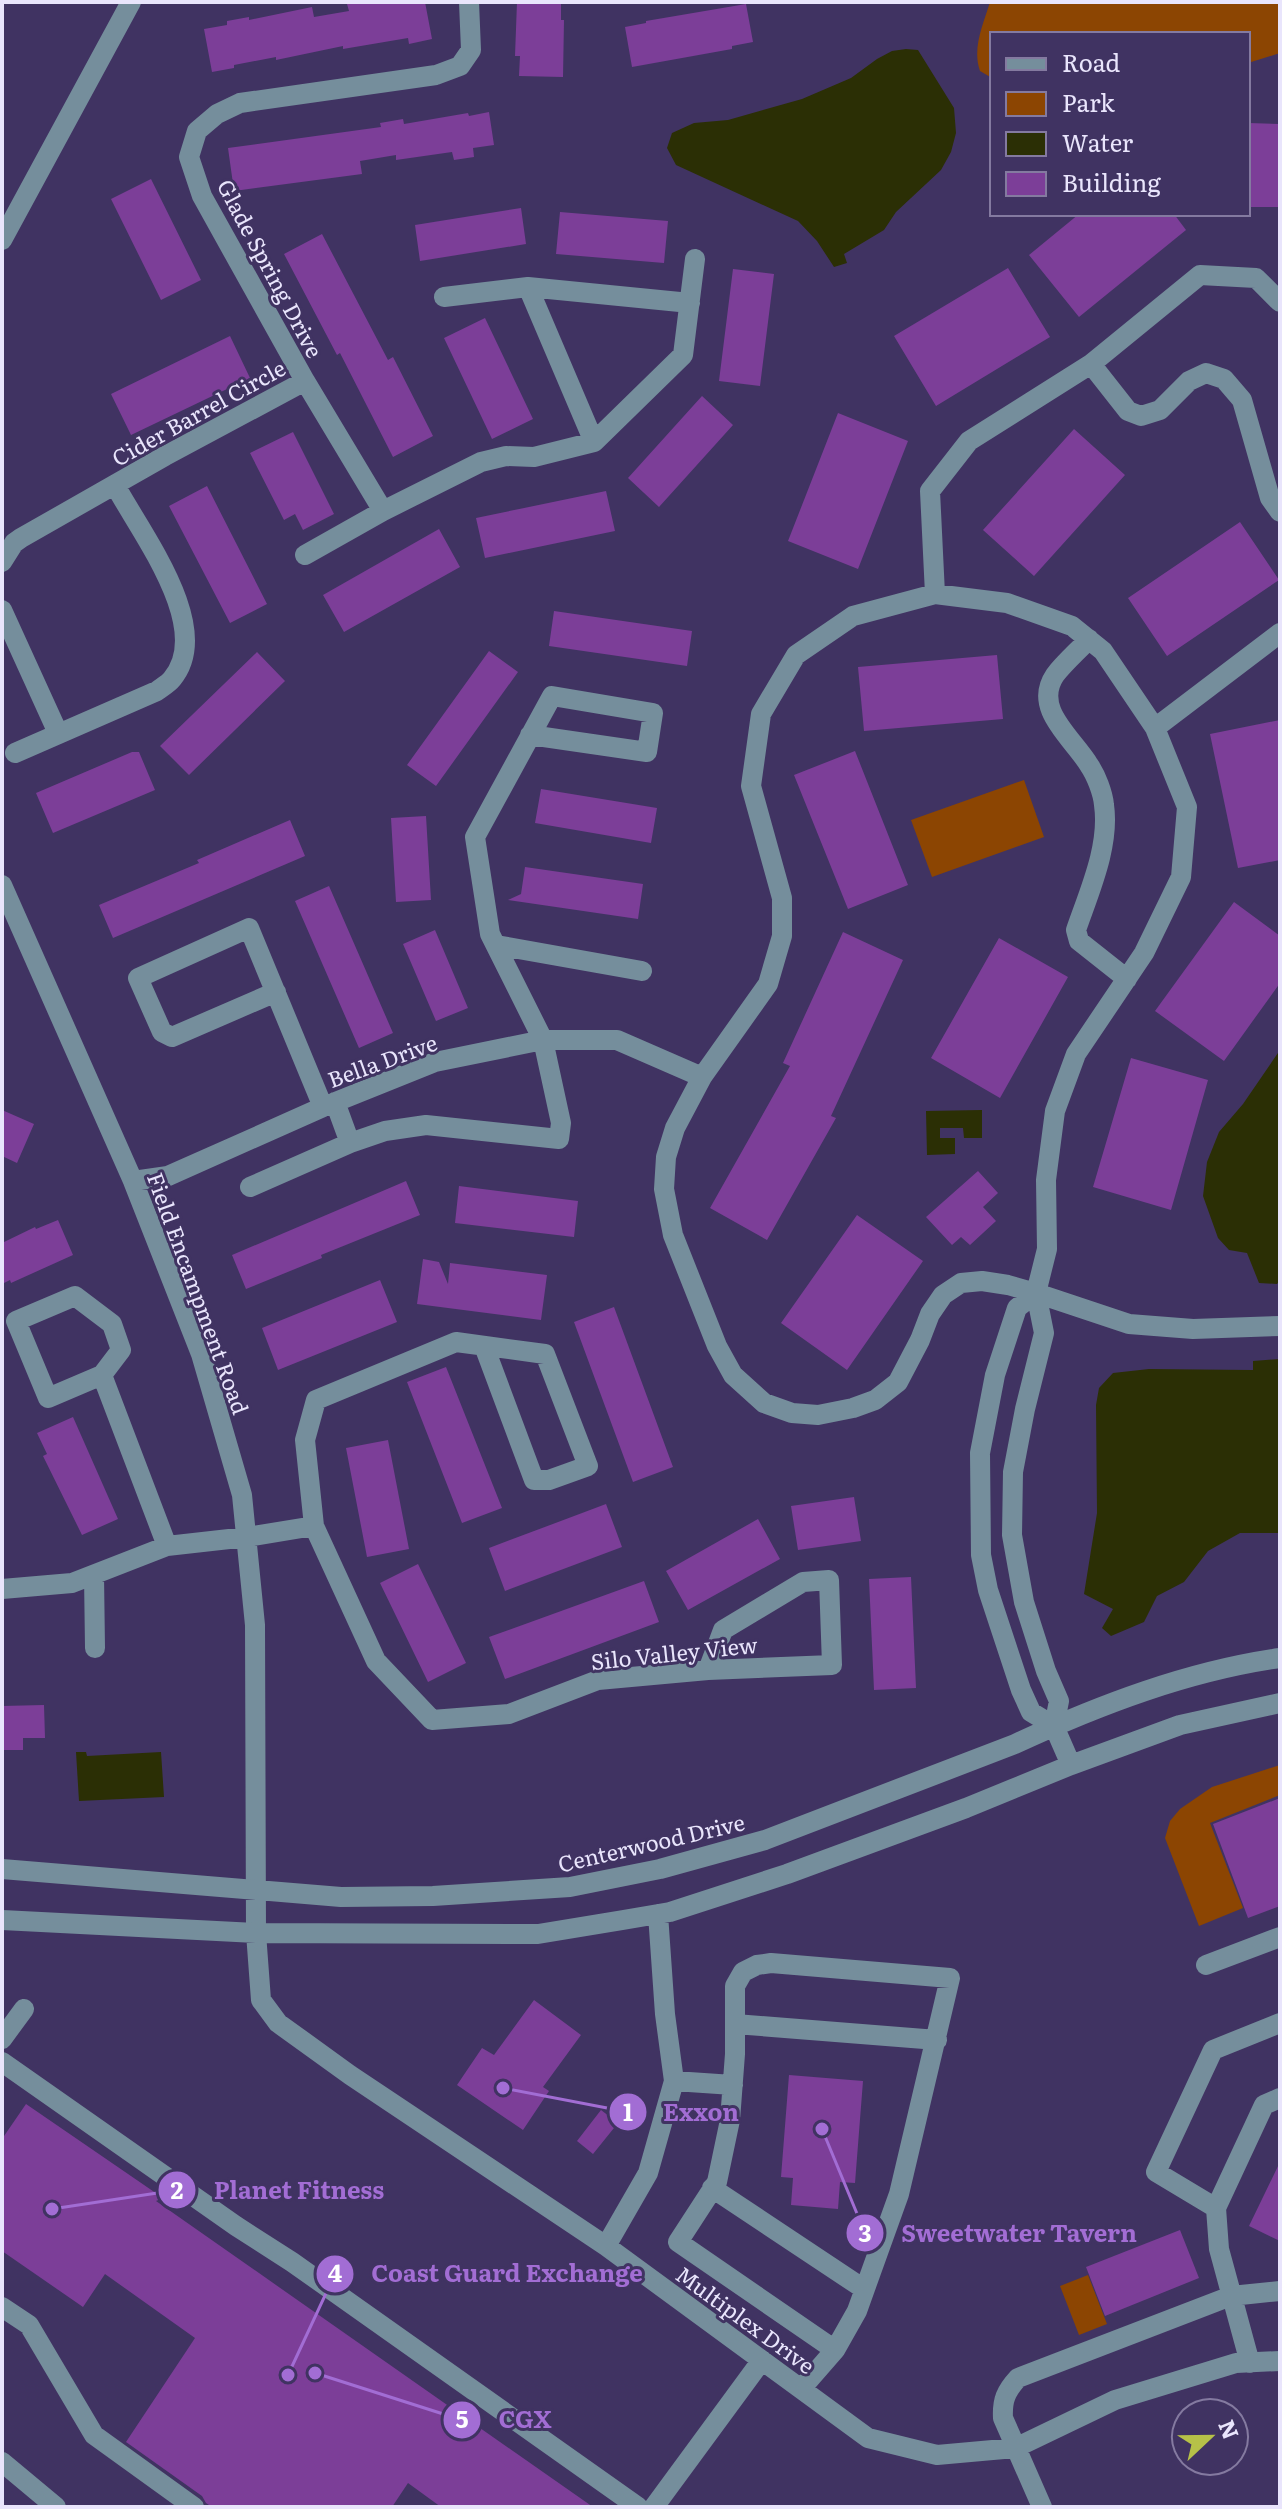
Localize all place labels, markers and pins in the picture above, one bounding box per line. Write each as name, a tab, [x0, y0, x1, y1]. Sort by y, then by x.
callout: Exxon	[608, 2088, 755, 2136]
callout: Planet Fitness	[157, 2166, 400, 2214]
callout: Sweetwater Tavern	[845, 2209, 1153, 2257]
callout: Coast Guard Exchange	[315, 2250, 659, 2298]
callout: CGX	[442, 2396, 567, 2444]

